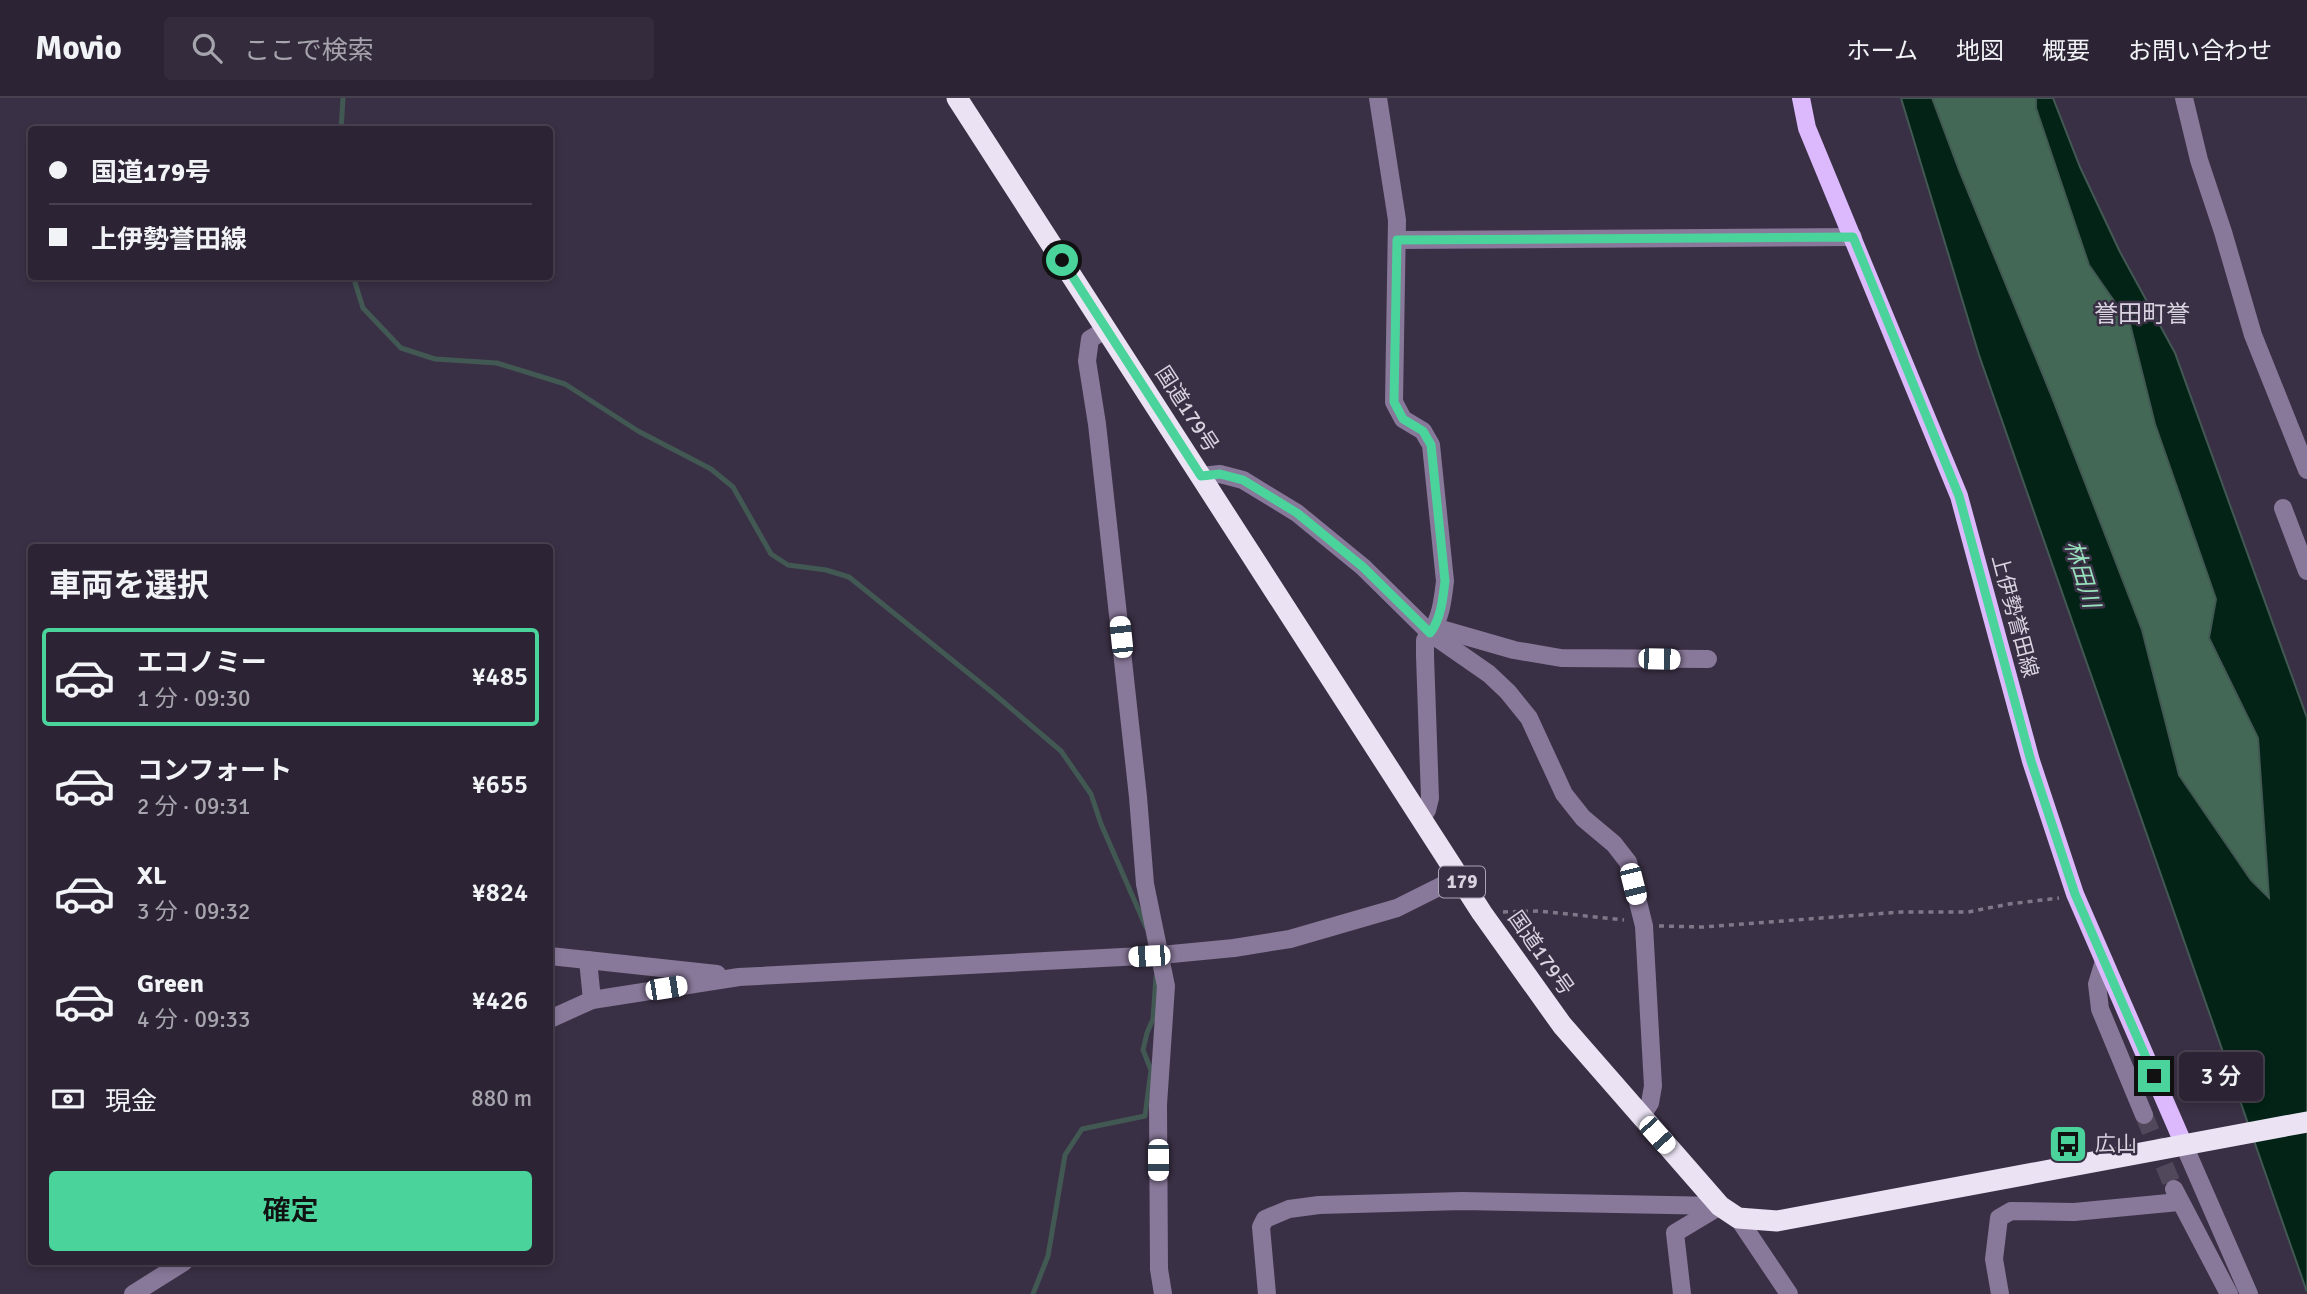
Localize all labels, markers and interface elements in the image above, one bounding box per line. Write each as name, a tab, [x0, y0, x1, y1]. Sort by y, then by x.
search box	[164, 17, 654, 80]
text: Movio	[35, 28, 122, 69]
icon: search	[188, 29, 226, 67]
text: ここで検索	[244, 35, 374, 67]
text: ホーム	[1847, 36, 1918, 66]
text: 地図	[1956, 36, 2004, 66]
text: 概要	[2042, 36, 2090, 66]
text: お問い合わせ	[2128, 36, 2272, 66]
text: 国道179号	[91, 157, 211, 189]
text: 上伊勢誉田線	[91, 224, 247, 256]
route start	[1046, 244, 1078, 276]
district label: 誉田町誉	[2094, 299, 2190, 329]
street label: 国道179号	[1150, 361, 1224, 457]
water label: 林田川	[2058, 537, 2107, 614]
street label: 上伊勢誉田線	[1986, 552, 2044, 680]
text: 車両を選択	[49, 566, 209, 605]
car	[1109, 615, 1134, 659]
icon: car	[53, 646, 116, 709]
text: エコノミー	[137, 647, 267, 679]
car	[1638, 648, 1681, 670]
text: ¥485	[472, 661, 528, 693]
text: 1 分 · 09:30	[137, 684, 250, 713]
icon: car	[53, 754, 116, 817]
text: コンフォート	[137, 755, 292, 787]
text: ¥655	[472, 769, 528, 801]
text: 2 分 · 09:31	[137, 792, 250, 821]
text: XL	[137, 860, 167, 892]
car	[1618, 861, 1649, 907]
icon: car	[53, 862, 116, 925]
road number: 179	[1439, 866, 1485, 898]
text: ¥824	[472, 877, 528, 909]
text: 3 分 · 09:32	[137, 897, 250, 926]
street label: 国道179号	[1503, 906, 1579, 1000]
car	[1128, 944, 1171, 968]
text: Green	[137, 968, 204, 1000]
icon: car	[53, 970, 116, 1033]
car	[644, 974, 689, 1002]
text: ¥426	[472, 985, 528, 1017]
text: 4 分 · 09:33	[137, 1005, 250, 1034]
callout: 3 分	[2178, 1052, 2262, 1100]
route end	[2138, 1060, 2170, 1092]
text: 3 分	[2201, 1062, 2241, 1091]
icon: cash	[49, 1080, 87, 1118]
text: 880 m	[471, 1084, 532, 1113]
text: 現金	[105, 1086, 157, 1118]
car	[1636, 1112, 1679, 1158]
bus stop icon: 広山	[2047, 1123, 2089, 1165]
place label: 広山	[2095, 1131, 2137, 1157]
car	[1148, 1139, 1169, 1181]
button: 確定	[49, 1171, 532, 1251]

